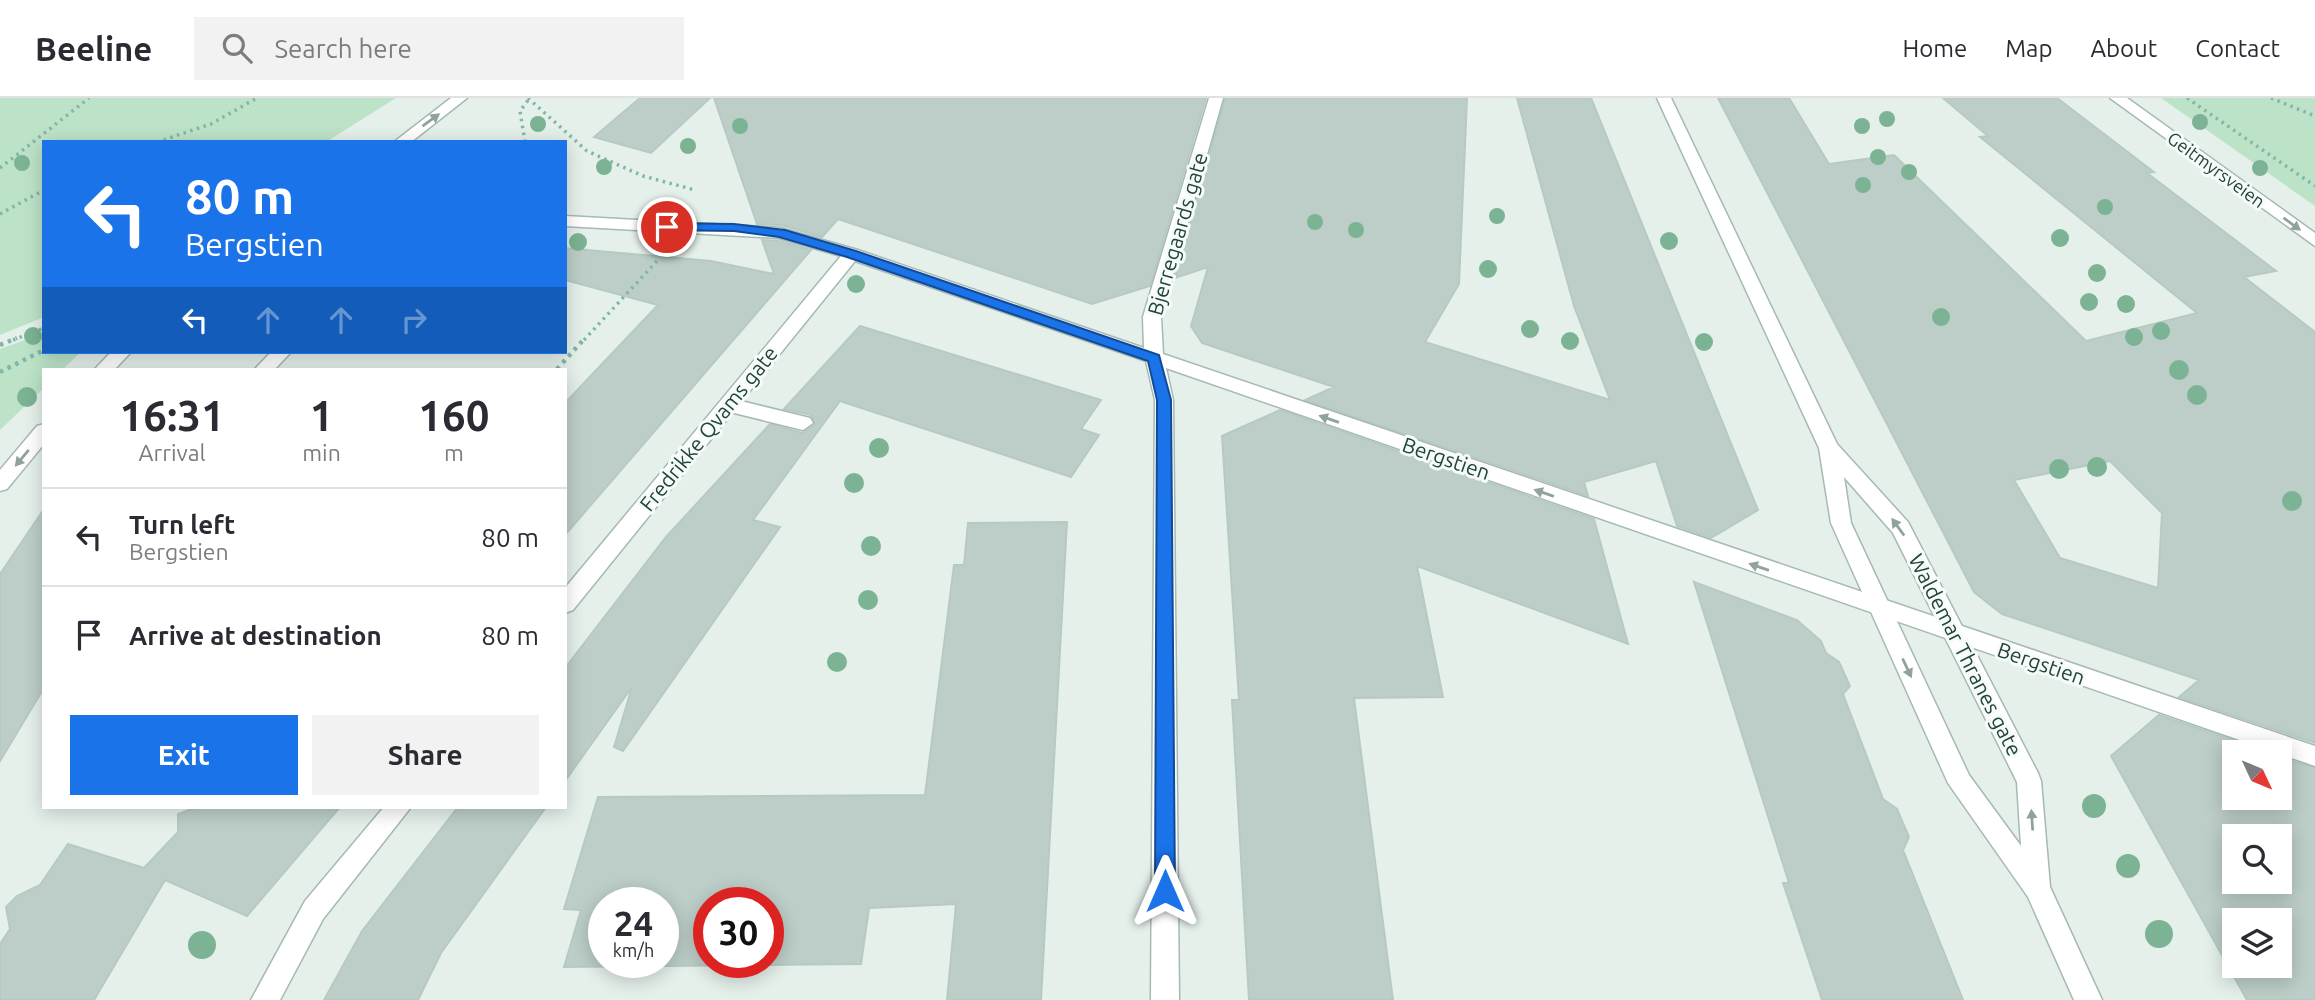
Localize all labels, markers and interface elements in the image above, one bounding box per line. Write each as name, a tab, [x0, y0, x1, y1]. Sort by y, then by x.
search box	[194, 17, 684, 80]
icon: search	[218, 29, 256, 67]
text: Beeline	[35, 30, 152, 67]
text: Search here	[274, 34, 412, 63]
text: Home	[1902, 35, 1967, 62]
text: Map	[2005, 35, 2052, 62]
text: About	[2090, 35, 2157, 62]
text: Contact	[2195, 35, 2280, 62]
one-way arrow	[421, 113, 440, 127]
street label: Geitmyrsveien	[2164, 127, 2269, 211]
street label: Bjerregaards gate	[1142, 150, 1212, 318]
icon: left	[70, 168, 161, 259]
text: 80 m	[185, 168, 294, 223]
pin	[637, 197, 697, 257]
icon: arrive	[648, 208, 686, 246]
one-way arrow	[2283, 217, 2301, 231]
text: Bergstien	[185, 226, 324, 262]
icon: left	[176, 301, 214, 339]
icon: ahead	[249, 301, 287, 339]
icon: ahead	[322, 301, 360, 339]
icon: right	[395, 301, 433, 339]
street label: Fredrikke Qvams gate	[634, 341, 782, 516]
text: 16:31	[120, 392, 225, 439]
text: 1	[310, 392, 333, 439]
text: 160	[418, 392, 489, 439]
one-way arrow	[1318, 413, 1339, 424]
street label: Bergstien	[1399, 432, 1493, 484]
text: Arrival	[139, 440, 206, 465]
text: min	[302, 440, 341, 465]
text: m	[444, 440, 464, 465]
one-way arrow	[15, 449, 30, 466]
one-way arrow	[1533, 487, 1554, 498]
text: Turn left	[129, 510, 235, 539]
icon: left	[70, 518, 108, 556]
one-way arrow	[1891, 518, 1905, 536]
text: 80 m	[481, 523, 539, 552]
text: Bergstien	[129, 539, 229, 564]
street label: Waldemar Thranes gate	[1904, 550, 2027, 760]
one-way arrow	[1749, 561, 1770, 572]
icon: arrive	[70, 616, 108, 654]
text: Arrive at destination	[129, 621, 382, 650]
text: 80 m	[481, 621, 539, 650]
street label: Bergstien	[1994, 637, 2088, 689]
one-way arrow	[1901, 658, 1913, 678]
button: Exit	[70, 715, 298, 795]
button: Share	[312, 715, 539, 795]
north arrow	[2222, 740, 2292, 810]
map controls	[2222, 740, 2292, 978]
one-way arrow	[2026, 809, 2037, 831]
button: search	[2222, 824, 2292, 894]
position arrow	[1128, 854, 1202, 928]
speed limit sign: 30	[693, 887, 784, 978]
text: 24	[614, 903, 653, 943]
button: layers	[2222, 908, 2292, 978]
text: km/h	[613, 940, 654, 960]

